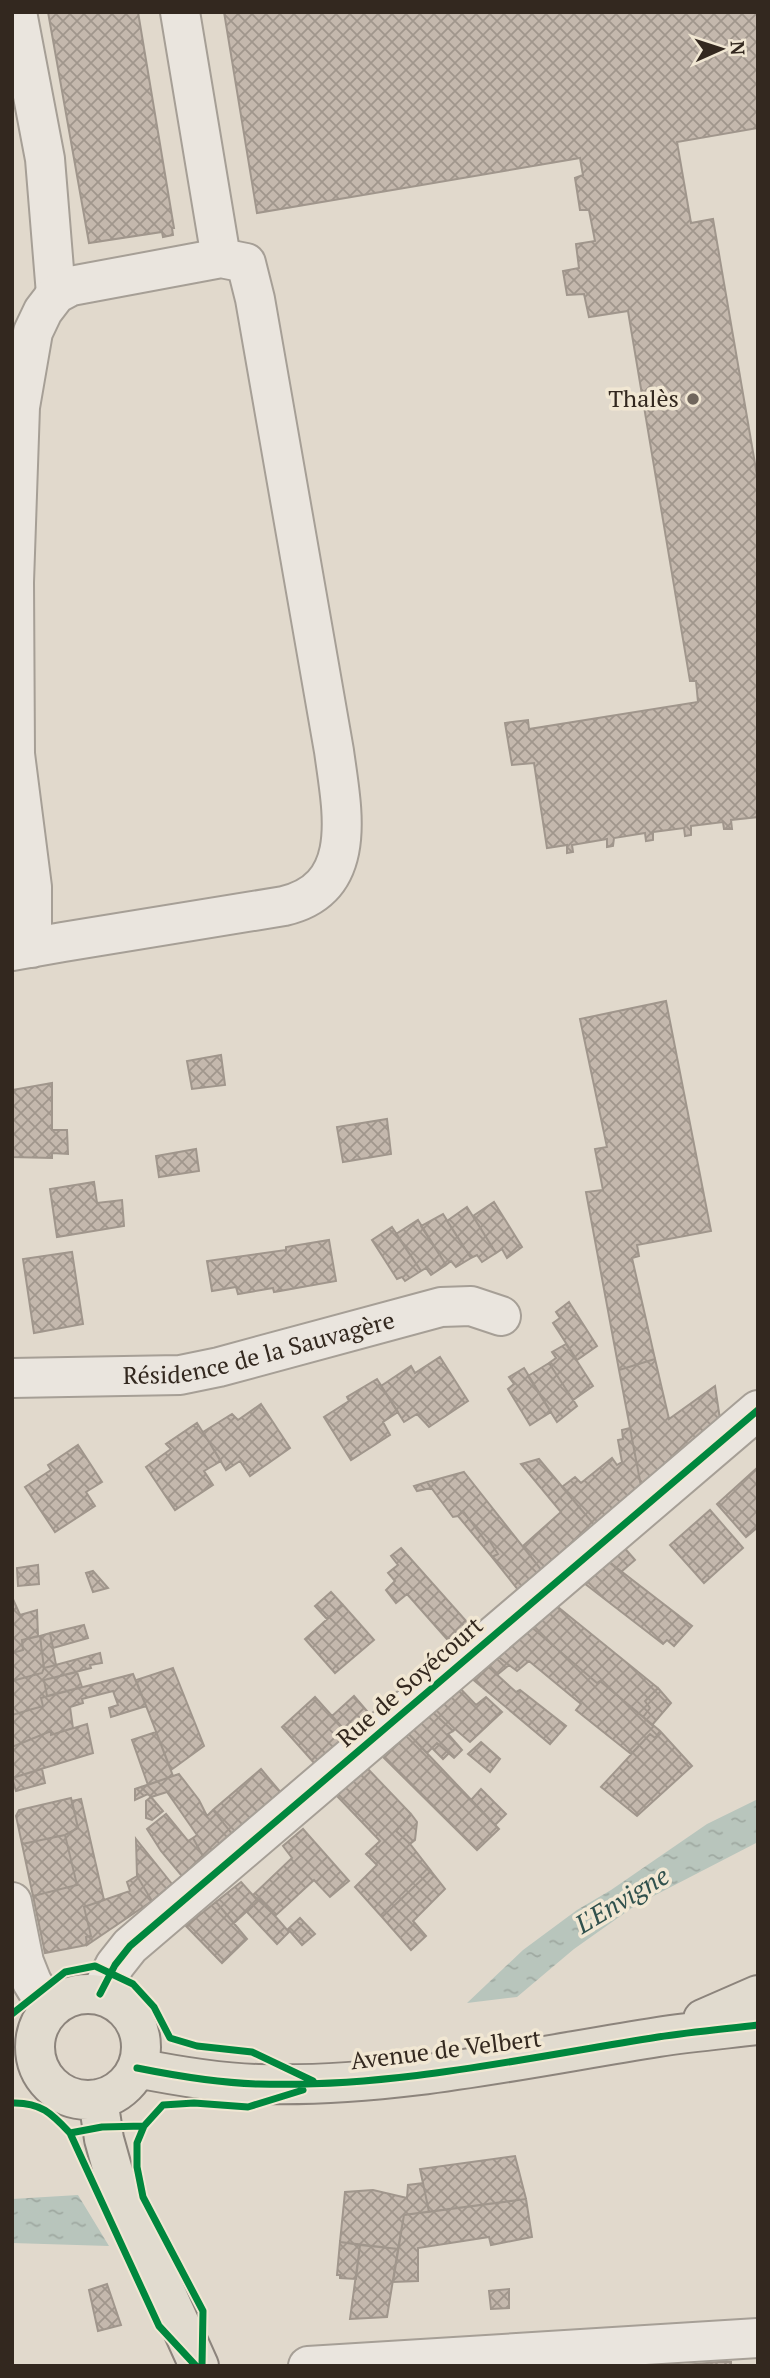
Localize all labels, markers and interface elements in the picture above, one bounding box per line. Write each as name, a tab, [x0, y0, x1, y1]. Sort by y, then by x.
north arrow	[686, 14, 756, 84]
text: N	[726, 40, 751, 57]
place label: Thalès	[608, 382, 679, 414]
marker: Thalès	[685, 391, 701, 407]
street label: Résidence de la Sauvagère	[122, 1303, 398, 1391]
street label: Rue de Soyécourt	[330, 1609, 489, 1754]
water label: L'Envigne	[567, 1858, 675, 1941]
street label: Avenue de Velbert	[349, 2021, 543, 2077]

